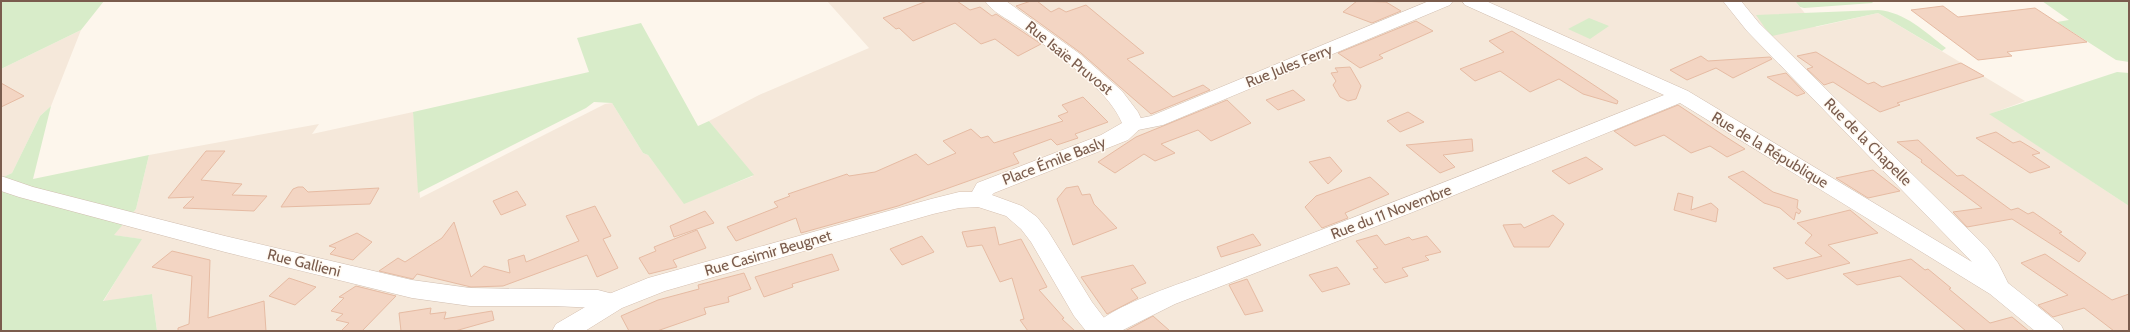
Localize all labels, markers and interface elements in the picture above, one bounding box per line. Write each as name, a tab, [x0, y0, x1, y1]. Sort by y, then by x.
street label: Rue Isaïe Pruvost	[1022, 17, 1116, 99]
street label: Rue Jules Ferry	[1243, 40, 1335, 92]
street label: Rue de la Chapelle	[1820, 94, 1916, 190]
street label: Rue de la République	[1708, 108, 1832, 192]
street label: Place Émile Basly	[999, 132, 1109, 189]
street label: Rue du 11 Novembre	[1328, 181, 1454, 243]
street label: Rue Casimir Beugnet	[702, 226, 834, 280]
street label: Rue Gallieni	[266, 245, 342, 281]

